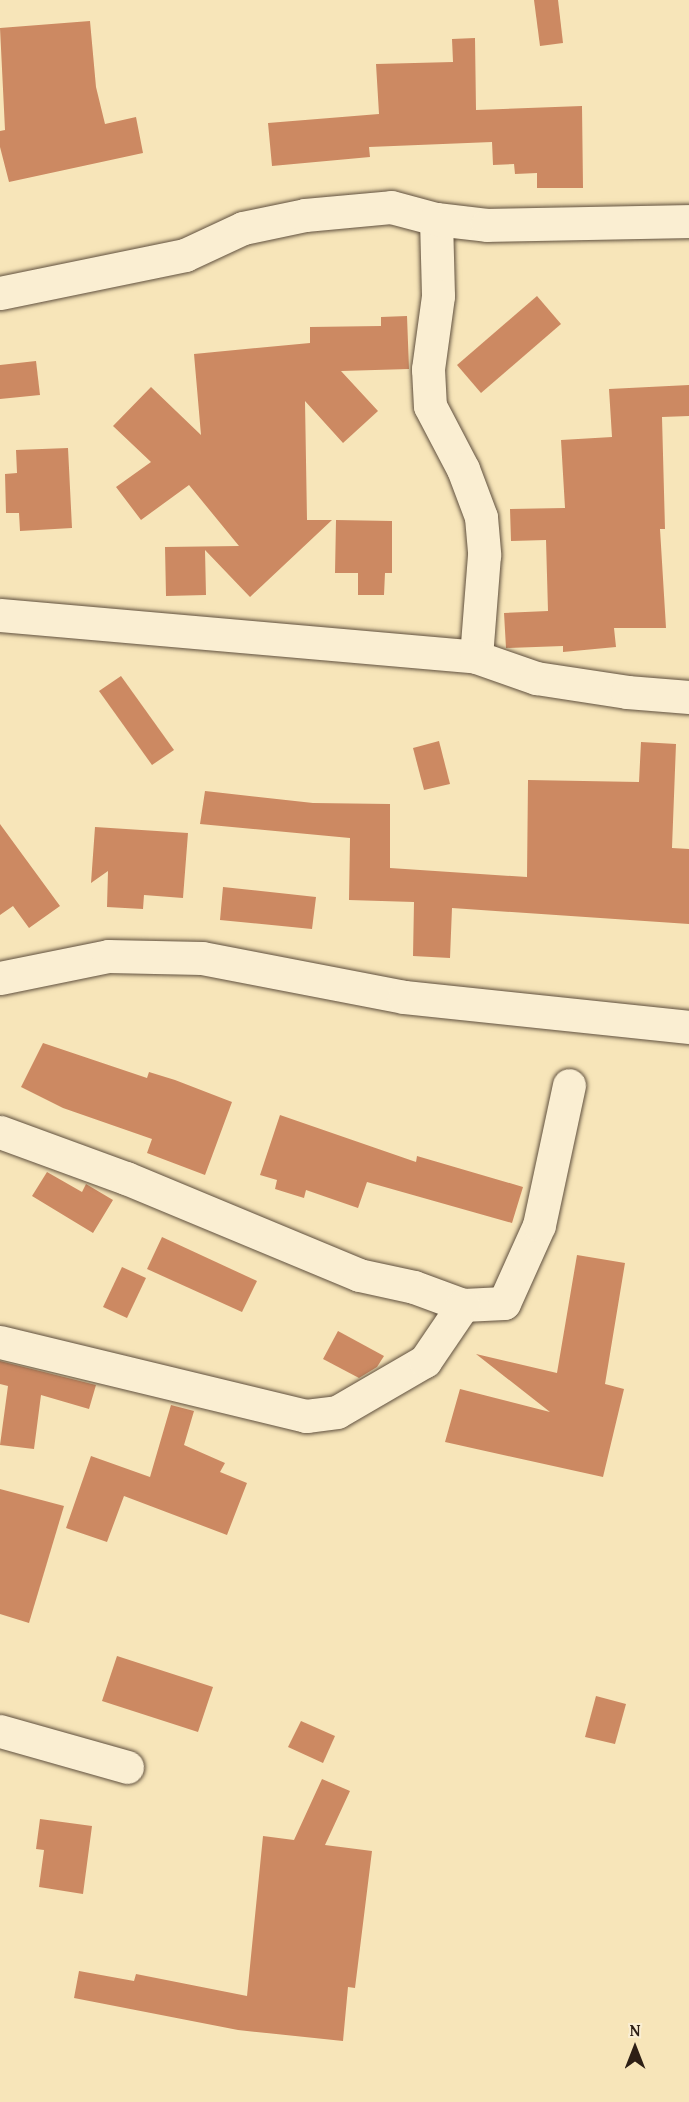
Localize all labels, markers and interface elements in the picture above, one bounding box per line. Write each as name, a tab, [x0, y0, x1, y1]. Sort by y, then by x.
north arrow	[605, 2018, 665, 2078]
text: N	[630, 2018, 640, 2042]

